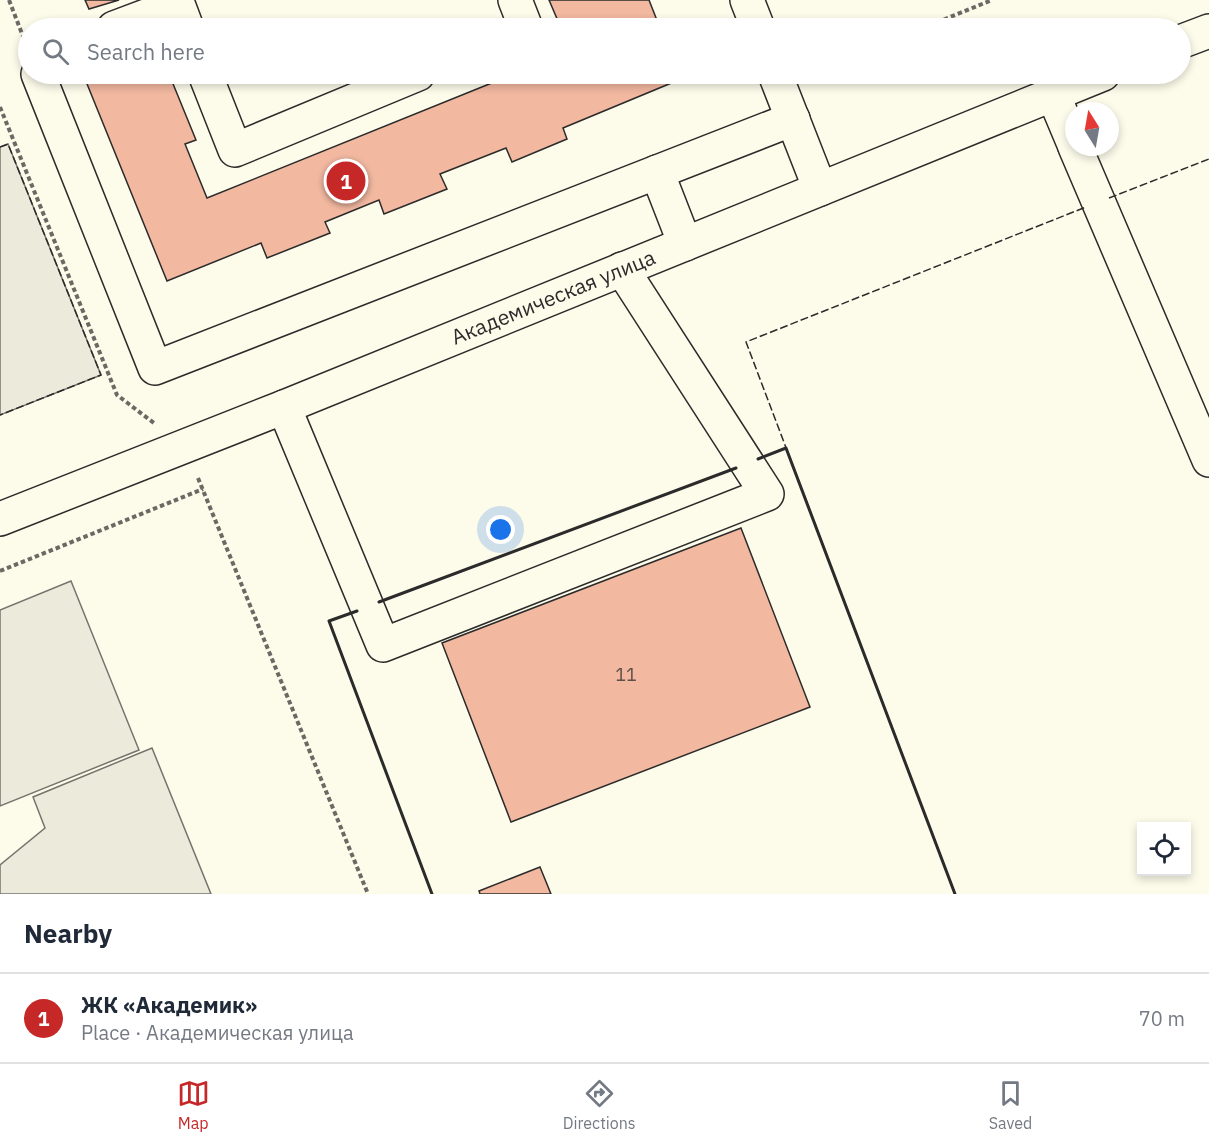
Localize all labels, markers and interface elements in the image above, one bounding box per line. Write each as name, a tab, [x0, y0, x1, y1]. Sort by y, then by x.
search box	[18, 18, 1191, 84]
icon: search	[39, 35, 72, 68]
text: Search here	[87, 37, 205, 66]
north arrow	[1065, 102, 1119, 156]
pin: 1	[326, 158, 366, 204]
street label: Академическая улица	[447, 243, 659, 351]
your location	[486, 515, 515, 544]
house number: 11	[615, 663, 637, 686]
map controls	[1137, 822, 1191, 876]
button: locate	[1137, 822, 1191, 876]
text: Nearby	[24, 916, 112, 950]
text: ЖК «Академик»	[81, 990, 257, 1019]
text: 1	[38, 1005, 50, 1032]
text: 70 m	[1139, 1005, 1185, 1032]
text: Place · Академическая улица	[81, 1019, 354, 1046]
tab: Map	[177, 1077, 210, 1133]
tab: Directions	[563, 1077, 636, 1133]
tab: Saved	[989, 1077, 1032, 1133]

